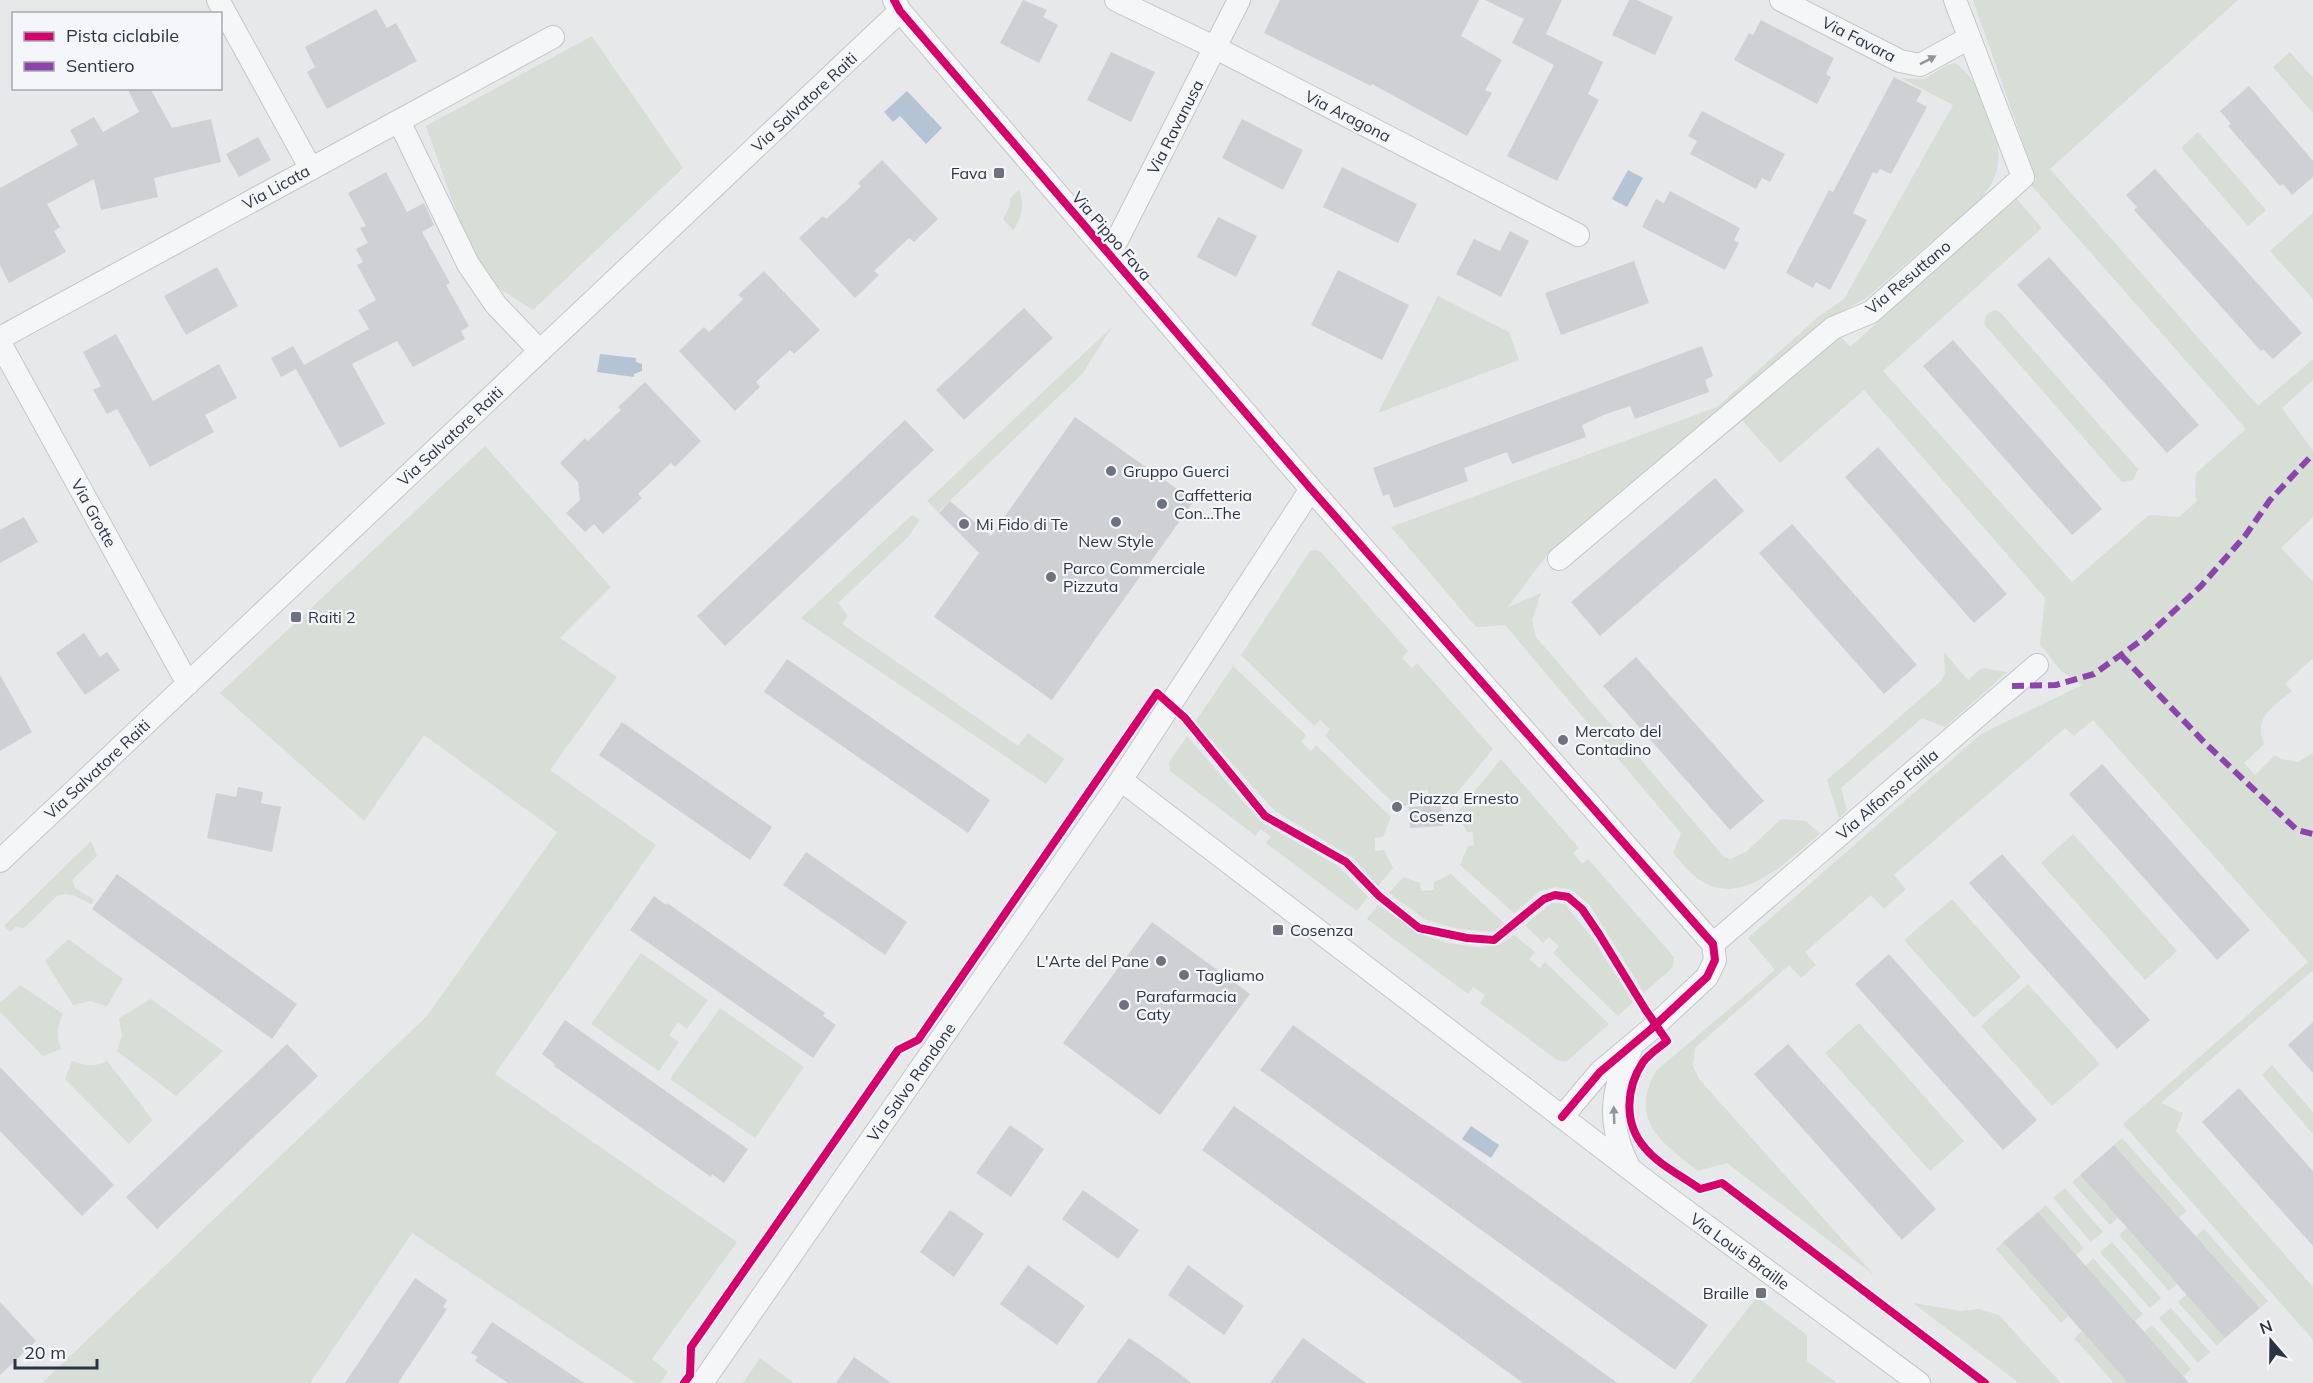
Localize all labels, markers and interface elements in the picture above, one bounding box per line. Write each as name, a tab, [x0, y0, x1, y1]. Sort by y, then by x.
legend	[12, 12, 222, 90]
street label: Via Favara	[1819, 12, 1899, 66]
text: Pista ciclabile	[66, 24, 179, 47]
street label: Via Salvatore Raiti	[747, 48, 861, 156]
text: Sentiero	[66, 54, 135, 77]
one-way arrow	[1920, 56, 1937, 65]
street label: Via Ravanusa	[1143, 76, 1207, 178]
street label: Via Aragona	[1302, 86, 1394, 146]
street label: Via Licata	[239, 160, 313, 214]
place label: Fava	[951, 163, 987, 183]
marker: Fava	[992, 166, 1006, 180]
street label: Via Pippo Fava	[1068, 187, 1156, 285]
street label: Via Resuttano	[1861, 236, 1955, 318]
street label: Via Salvatore Raiti	[393, 382, 507, 490]
place label: Gruppo Guerci	[1123, 461, 1229, 481]
marker: Gruppo Guerci	[1104, 464, 1118, 478]
street label: Via Grotte	[67, 475, 121, 551]
place label: Caffetteria Con...The	[1174, 485, 1252, 523]
marker: Caffetteria Con...The	[1155, 497, 1169, 511]
place label: Mi Fido di Te	[976, 514, 1068, 534]
marker: New Style	[1109, 515, 1123, 529]
marker: Mi Fido di Te	[957, 517, 971, 531]
place label: New Style	[1078, 531, 1154, 551]
place label: Parco Commerciale Pizzuta	[1063, 558, 1205, 596]
marker: Parco Commerciale Pizzuta	[1044, 570, 1058, 584]
place label: Raiti 2	[308, 607, 356, 627]
marker: Raiti 2	[289, 610, 303, 624]
street label: Via Salvatore Raiti	[40, 715, 154, 823]
place label: Mercato del Contadino	[1575, 721, 1662, 759]
marker: Mercato del Contadino	[1556, 733, 1570, 747]
street label: Via Alfonso Failla	[1832, 744, 1942, 844]
place label: Piazza Ernesto Cosenza	[1409, 788, 1519, 826]
marker: Piazza Ernesto Cosenza	[1390, 800, 1404, 814]
place label: Cosenza	[1290, 920, 1353, 940]
marker: Cosenza	[1271, 923, 1285, 937]
place label: L'Arte del Pane	[1036, 951, 1149, 971]
marker: L'Arte del Pane	[1154, 954, 1168, 968]
place label: Tagliamo	[1196, 965, 1264, 985]
marker: Tagliamo	[1177, 968, 1191, 982]
place label: Parafarmacia Caty	[1136, 986, 1237, 1024]
marker: Parafarmacia Caty	[1117, 998, 1131, 1012]
street label: Via Salvo Randone	[862, 1019, 960, 1145]
one-way arrow	[1609, 1105, 1619, 1124]
street label: Via Louis Braille	[1687, 1209, 1793, 1293]
place label: Braille	[1703, 1283, 1749, 1303]
marker: Braille	[1754, 1286, 1768, 1300]
north arrow	[2241, 1311, 2301, 1371]
text: N	[2257, 1315, 2275, 1338]
scale bar	[15, 1332, 98, 1370]
text: 20 m	[24, 1341, 66, 1364]

